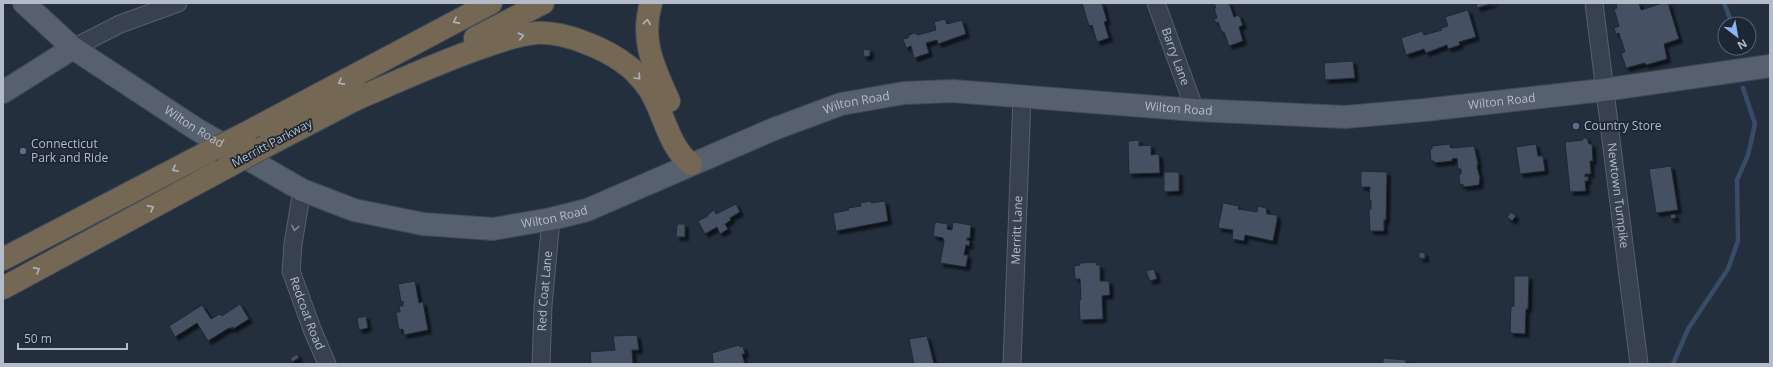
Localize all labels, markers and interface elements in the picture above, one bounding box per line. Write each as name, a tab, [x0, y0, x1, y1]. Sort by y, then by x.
one-way arrow	[453, 16, 461, 24]
north arrow	[1717, 16, 1757, 56]
one-way arrow	[642, 19, 651, 25]
street label: Barry Lane	[1158, 25, 1194, 88]
one-way arrow	[518, 32, 524, 40]
text: N	[1735, 36, 1750, 54]
one-way arrow	[634, 72, 641, 80]
one-way arrow	[338, 77, 346, 85]
street label: Wilton Road	[820, 87, 891, 118]
street label: Wilton Road	[1467, 89, 1536, 113]
street label: Wilton Road	[1144, 97, 1213, 119]
street label: Wilton Road	[161, 101, 227, 151]
street label: Merritt Parkway	[228, 114, 316, 171]
place label: Country Store	[1584, 117, 1662, 134]
marker: Country Store	[1571, 121, 1581, 131]
place label: Connecticut Park and Ride	[31, 135, 108, 166]
street label: Newtown Turnpike	[1603, 142, 1634, 249]
marker: Connecticut Park and Ride	[18, 146, 28, 156]
one-way arrow	[172, 164, 180, 172]
street label: Merritt Lane	[1007, 195, 1026, 265]
street label: Wilton Road	[520, 201, 589, 232]
one-way arrow	[147, 205, 155, 212]
one-way arrow	[291, 225, 300, 231]
street label: Red Coat Lane	[533, 250, 556, 332]
one-way arrow	[33, 267, 40, 274]
street label: Redcoat Road	[286, 274, 329, 352]
scale bar	[18, 325, 127, 351]
text: 50 m	[24, 330, 52, 347]

